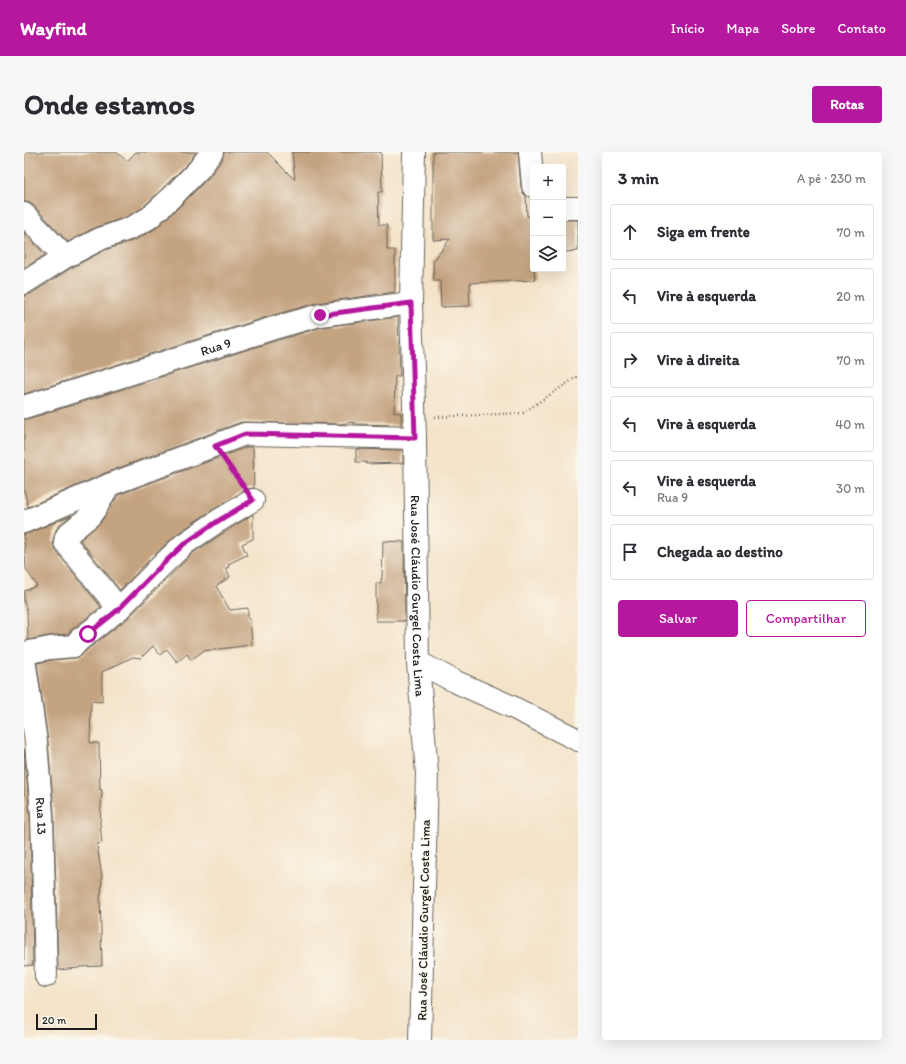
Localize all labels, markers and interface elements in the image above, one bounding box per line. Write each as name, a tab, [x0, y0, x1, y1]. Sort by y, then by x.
text: Wayfind	[20, 17, 87, 40]
text: Início	[671, 20, 705, 37]
text: Mapa	[727, 20, 759, 37]
text: Sobre	[781, 20, 815, 37]
text: Contato	[837, 20, 886, 37]
button: Rotas	[812, 86, 882, 123]
text: Onde estamos	[24, 87, 195, 121]
map controls	[530, 164, 566, 272]
button: +	[530, 164, 566, 200]
text: 3 min	[618, 168, 659, 188]
text: A pé · 230 m	[797, 171, 866, 186]
button: −	[530, 200, 566, 236]
icon: ahead	[619, 221, 641, 243]
text: Siga em frente	[657, 223, 750, 241]
text: 70 m	[837, 225, 865, 240]
button: layers	[530, 236, 566, 272]
icon: left	[619, 285, 641, 307]
text: Vire à esquerda	[657, 287, 756, 305]
text: 20 m	[836, 289, 865, 304]
route end	[311, 306, 329, 324]
street label: Rua 9	[199, 335, 233, 359]
icon: right	[619, 349, 641, 371]
text: Vire à direita	[657, 351, 740, 369]
text: 70 m	[837, 353, 865, 368]
icon: left	[619, 413, 641, 435]
text: Vire à esquerda	[657, 415, 756, 433]
text: 40 m	[835, 417, 865, 432]
text: Vire à esquerda	[657, 472, 756, 490]
icon: left	[619, 477, 641, 499]
text: 30 m	[836, 481, 865, 496]
text: Rua 9	[657, 490, 688, 505]
street label: Rua José Cláudio Gurgel Costa Lima	[408, 495, 428, 698]
icon: arrive	[619, 541, 641, 563]
text: Chegada ao destino	[657, 543, 783, 561]
button: Salvar	[618, 600, 738, 637]
button: Compartilhar	[746, 600, 866, 637]
route start	[79, 625, 97, 643]
street label: Rua 13	[33, 797, 49, 835]
street label: Rua José Cláudio Gurgel Costa Lima	[414, 819, 433, 1021]
scale bar	[36, 1012, 97, 1031]
text: 20 m	[42, 1014, 66, 1027]

